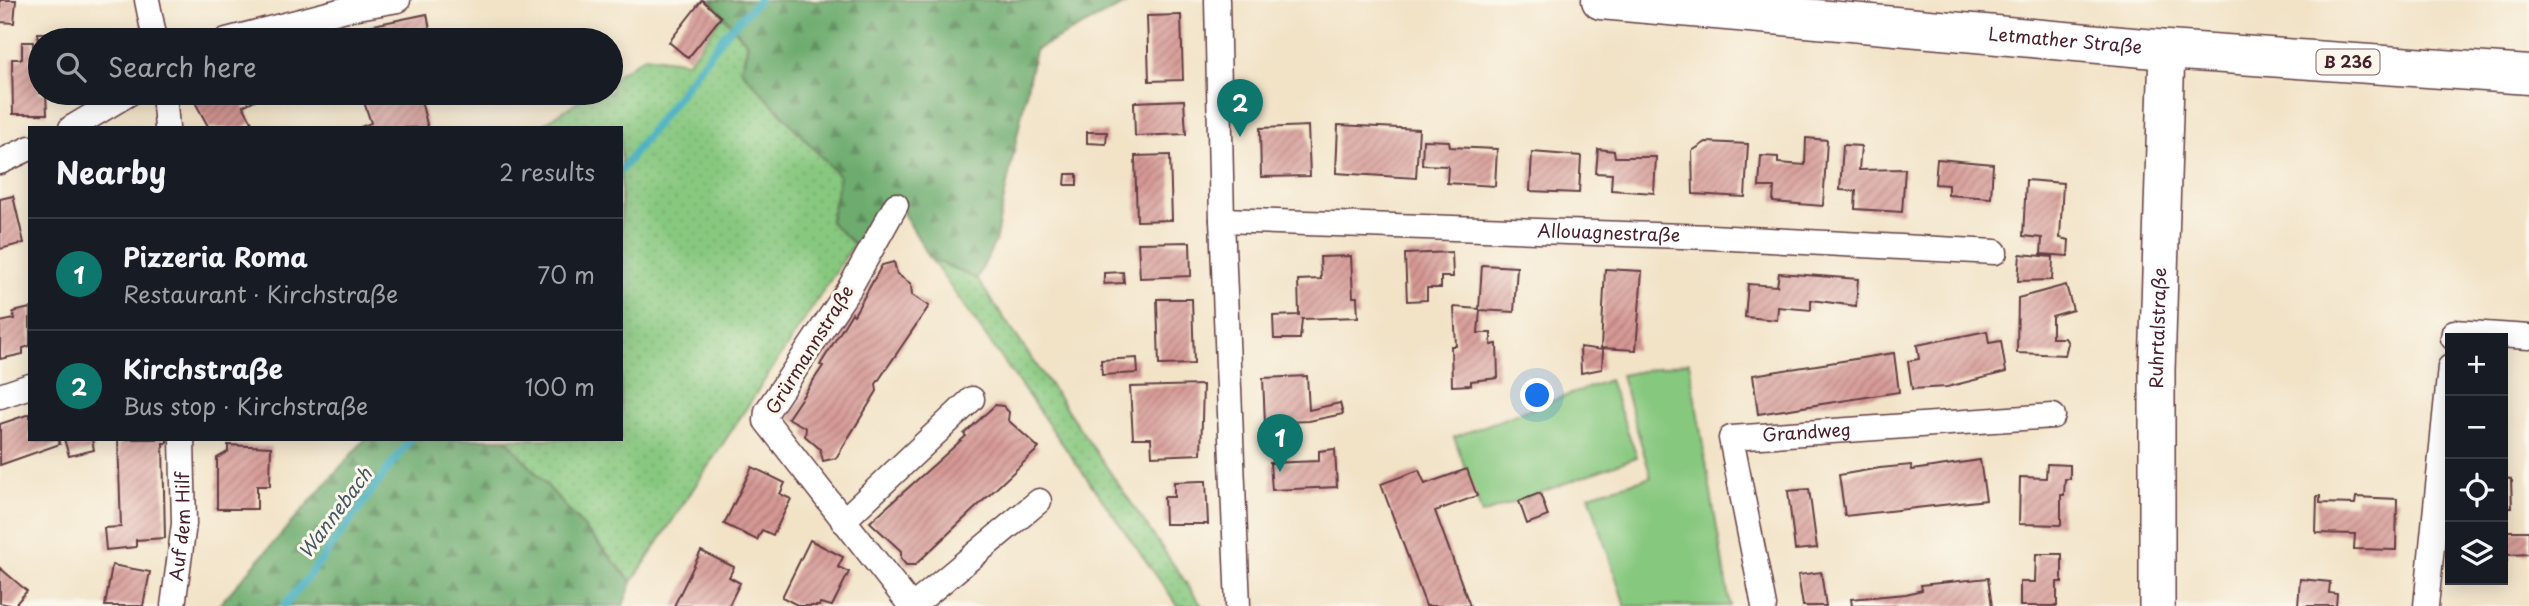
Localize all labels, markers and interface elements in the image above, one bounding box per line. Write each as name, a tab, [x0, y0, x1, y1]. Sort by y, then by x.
street label: Letmather Straße	[1987, 19, 2143, 60]
search box	[28, 28, 623, 105]
text: Search here	[108, 47, 257, 86]
icon: search	[52, 48, 90, 86]
road number: B 236	[2316, 50, 2380, 74]
pin: 2	[1217, 79, 1263, 137]
text: Nearby	[56, 149, 166, 194]
text: 2 results	[499, 154, 595, 189]
street label: Allouagnestraße	[1537, 216, 1681, 248]
text: Pizzeria Roma	[123, 237, 308, 276]
text: 1	[74, 257, 85, 292]
text: 70 m	[537, 257, 595, 292]
street label: Ruhrtalstraße	[2142, 267, 2172, 388]
text: Restaurant · Kirchstraße	[123, 276, 398, 311]
street label: Grürmannstraße	[758, 279, 859, 419]
map controls	[2445, 333, 2508, 585]
button: +	[2445, 333, 2508, 396]
text: Kirchstraße	[123, 349, 283, 388]
text: 2	[71, 369, 87, 404]
text: 100 m	[525, 369, 595, 404]
your location	[1520, 378, 1554, 412]
text: Bus stop · Kirchstraße	[123, 388, 368, 423]
button: −	[2445, 396, 2508, 459]
pin: 1	[1257, 414, 1303, 472]
street label: Grandweg	[1761, 415, 1852, 448]
button: locate	[2445, 459, 2508, 522]
water label: Wannebach	[291, 460, 378, 564]
street label: Auf dem Hilf	[161, 470, 196, 583]
button: layers	[2445, 522, 2508, 585]

